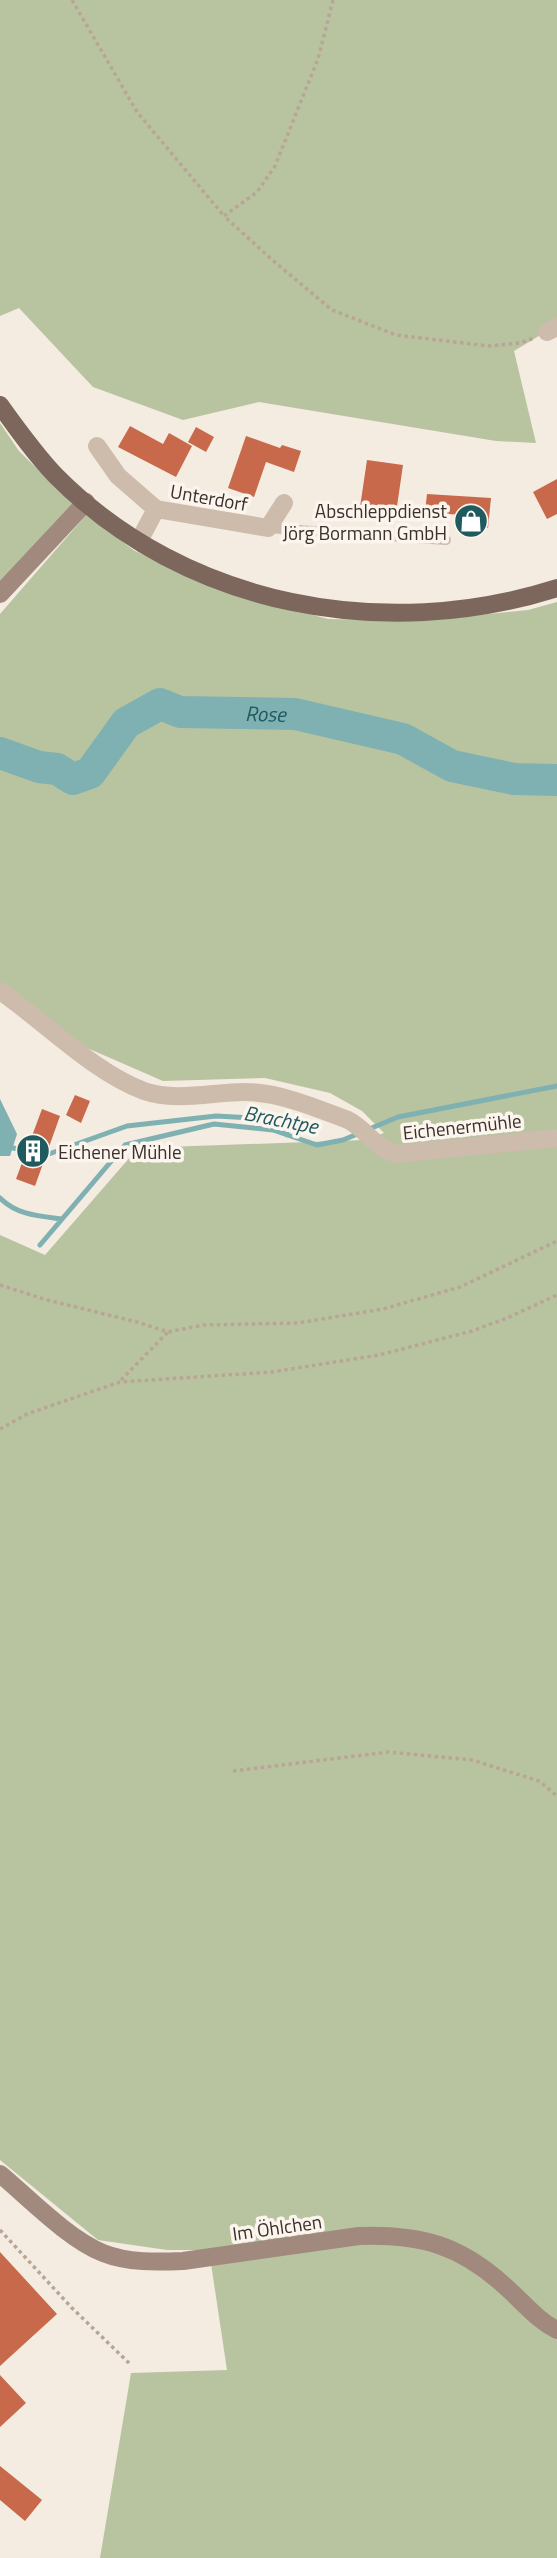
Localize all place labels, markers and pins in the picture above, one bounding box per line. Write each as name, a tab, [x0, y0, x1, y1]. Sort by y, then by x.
place label: Abschleppdienst Jörg Bormann GmbH	[283, 496, 447, 547]
shop icon: Abschleppdienst Jörg Bormann GmbH	[452, 502, 490, 540]
building icon: Eichener Mühle	[14, 1132, 52, 1170]
place label: Eichener Mühle	[58, 1137, 182, 1166]

